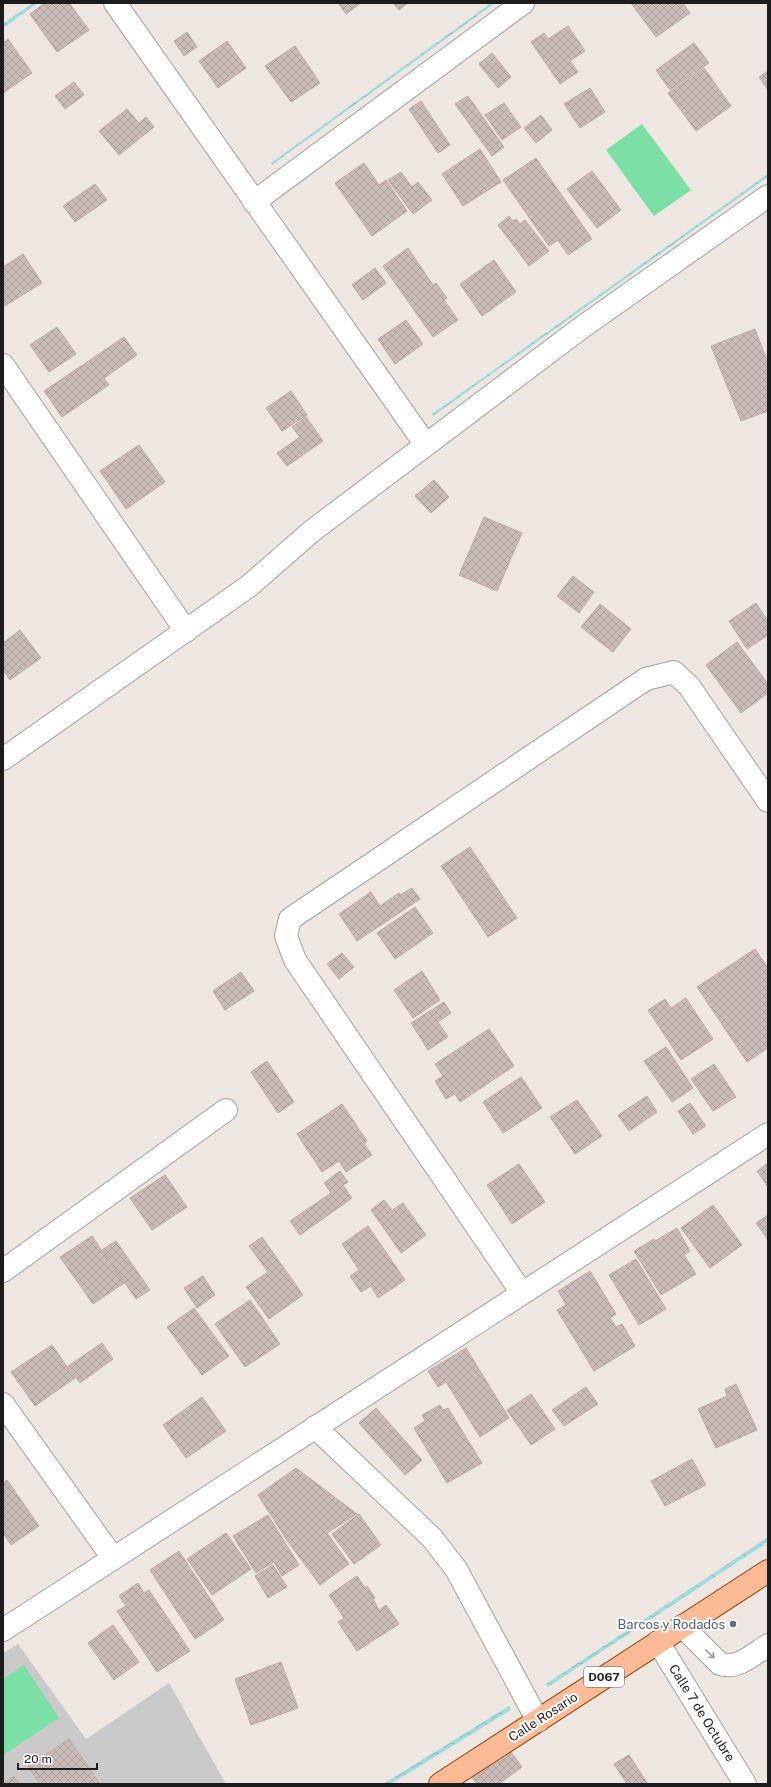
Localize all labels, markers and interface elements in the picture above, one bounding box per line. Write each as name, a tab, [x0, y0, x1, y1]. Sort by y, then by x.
place label: Barcos y Rodados	[618, 1617, 725, 1632]
marker: Barcos y Rodados	[728, 1619, 738, 1629]
one-way arrow	[705, 1649, 715, 1659]
street label: Calle 7 de Octubre	[666, 1662, 738, 1764]
road number: D067	[584, 1667, 624, 1687]
street label: Calle Rosario	[506, 1689, 580, 1745]
scale bar	[18, 1745, 97, 1771]
text: 20 m	[24, 1752, 52, 1766]

